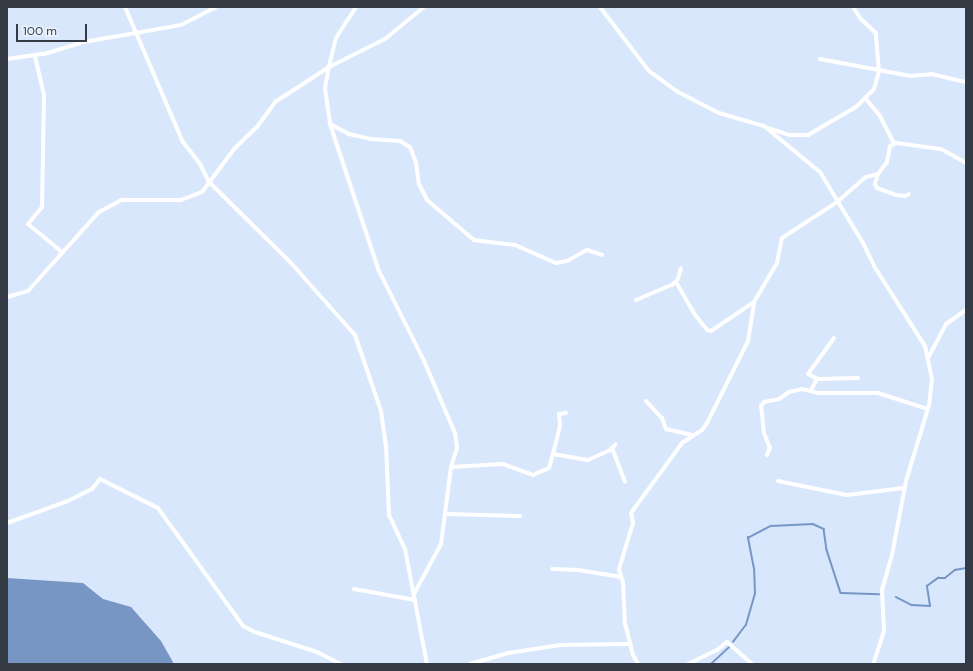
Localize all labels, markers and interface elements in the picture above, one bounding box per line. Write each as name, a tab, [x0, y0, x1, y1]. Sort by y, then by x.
scale bar	[18, 16, 89, 42]
text: 100 m	[23, 23, 57, 39]

